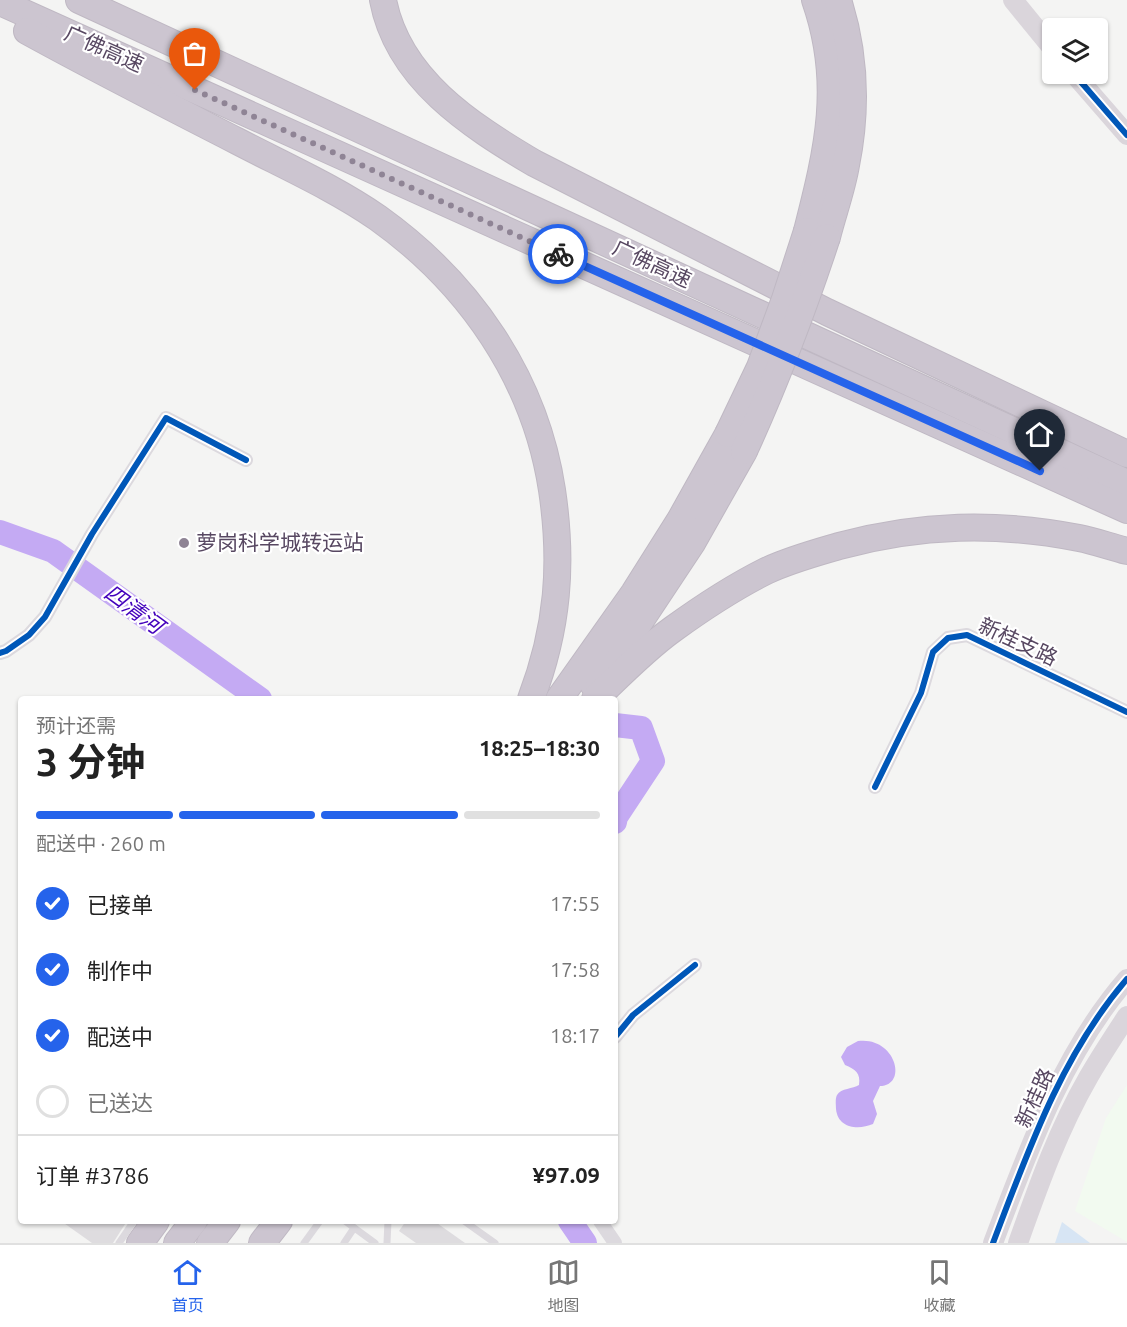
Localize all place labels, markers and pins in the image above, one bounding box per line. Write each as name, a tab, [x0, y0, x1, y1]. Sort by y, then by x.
pin	[169, 28, 220, 90]
pin	[1014, 409, 1065, 471]
place label: 萝岗科学城转运站	[196, 530, 364, 554]
marker: 萝岗科学城转运站	[177, 536, 191, 550]

